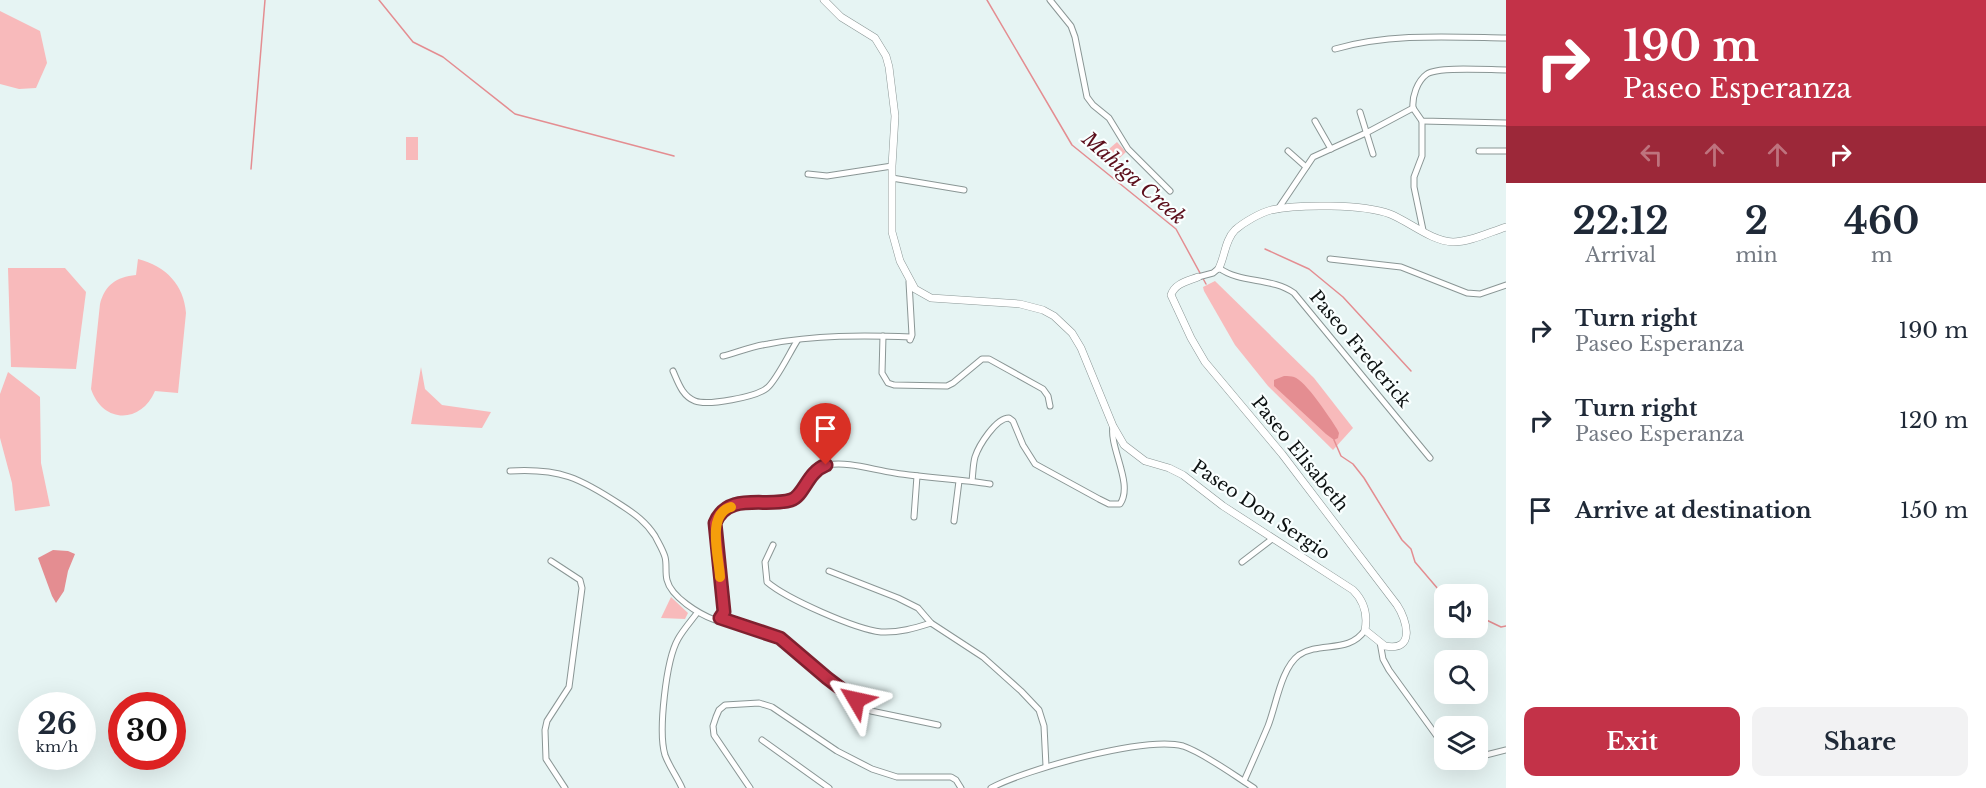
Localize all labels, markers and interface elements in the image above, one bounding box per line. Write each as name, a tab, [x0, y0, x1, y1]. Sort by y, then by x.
text: 190 m	[1623, 20, 1759, 72]
icon: right	[1524, 24, 1602, 102]
text: Paseo Esperanza	[1623, 72, 1851, 105]
water label: Mahiga Creek	[1077, 126, 1190, 229]
icon: left	[1635, 138, 1668, 171]
icon: ahead	[1698, 138, 1731, 171]
icon: ahead	[1761, 138, 1794, 171]
icon: right	[1824, 138, 1857, 171]
text: 22:12	[1573, 199, 1669, 244]
text: 2	[1745, 199, 1768, 244]
text: 460	[1844, 199, 1919, 244]
text: Arrival	[1585, 243, 1656, 267]
text: min	[1735, 243, 1777, 267]
text: m	[1871, 243, 1892, 267]
street label: Paseo Frederick	[1305, 286, 1415, 412]
text: Turn right	[1575, 305, 1697, 332]
icon: right	[1524, 314, 1557, 347]
text: 190 m	[1898, 317, 1968, 344]
text: Paseo Esperanza	[1575, 332, 1744, 356]
street label: Paseo Elisabeth	[1247, 392, 1353, 516]
text: Turn right	[1575, 395, 1697, 422]
pin	[800, 403, 851, 465]
icon: right	[1524, 404, 1557, 437]
text: 120 m	[1899, 407, 1968, 434]
icon: arrive	[809, 412, 842, 445]
text: Paseo Esperanza	[1575, 422, 1744, 446]
street label: Paseo Don Sergio	[1188, 456, 1334, 564]
icon: arrive	[1524, 494, 1557, 527]
text: Arrive at destination	[1575, 497, 1812, 524]
text: 150 m	[1900, 497, 1968, 524]
map controls	[1434, 584, 1488, 770]
button: sound	[1434, 584, 1488, 638]
button: search	[1434, 650, 1488, 704]
position arrow	[824, 668, 888, 732]
speed limit sign: 30	[108, 692, 186, 770]
text: 26	[37, 705, 77, 742]
button: Exit	[1524, 707, 1740, 776]
button: Share	[1752, 707, 1968, 776]
button: layers	[1434, 716, 1488, 770]
text: km/h	[36, 737, 78, 756]

